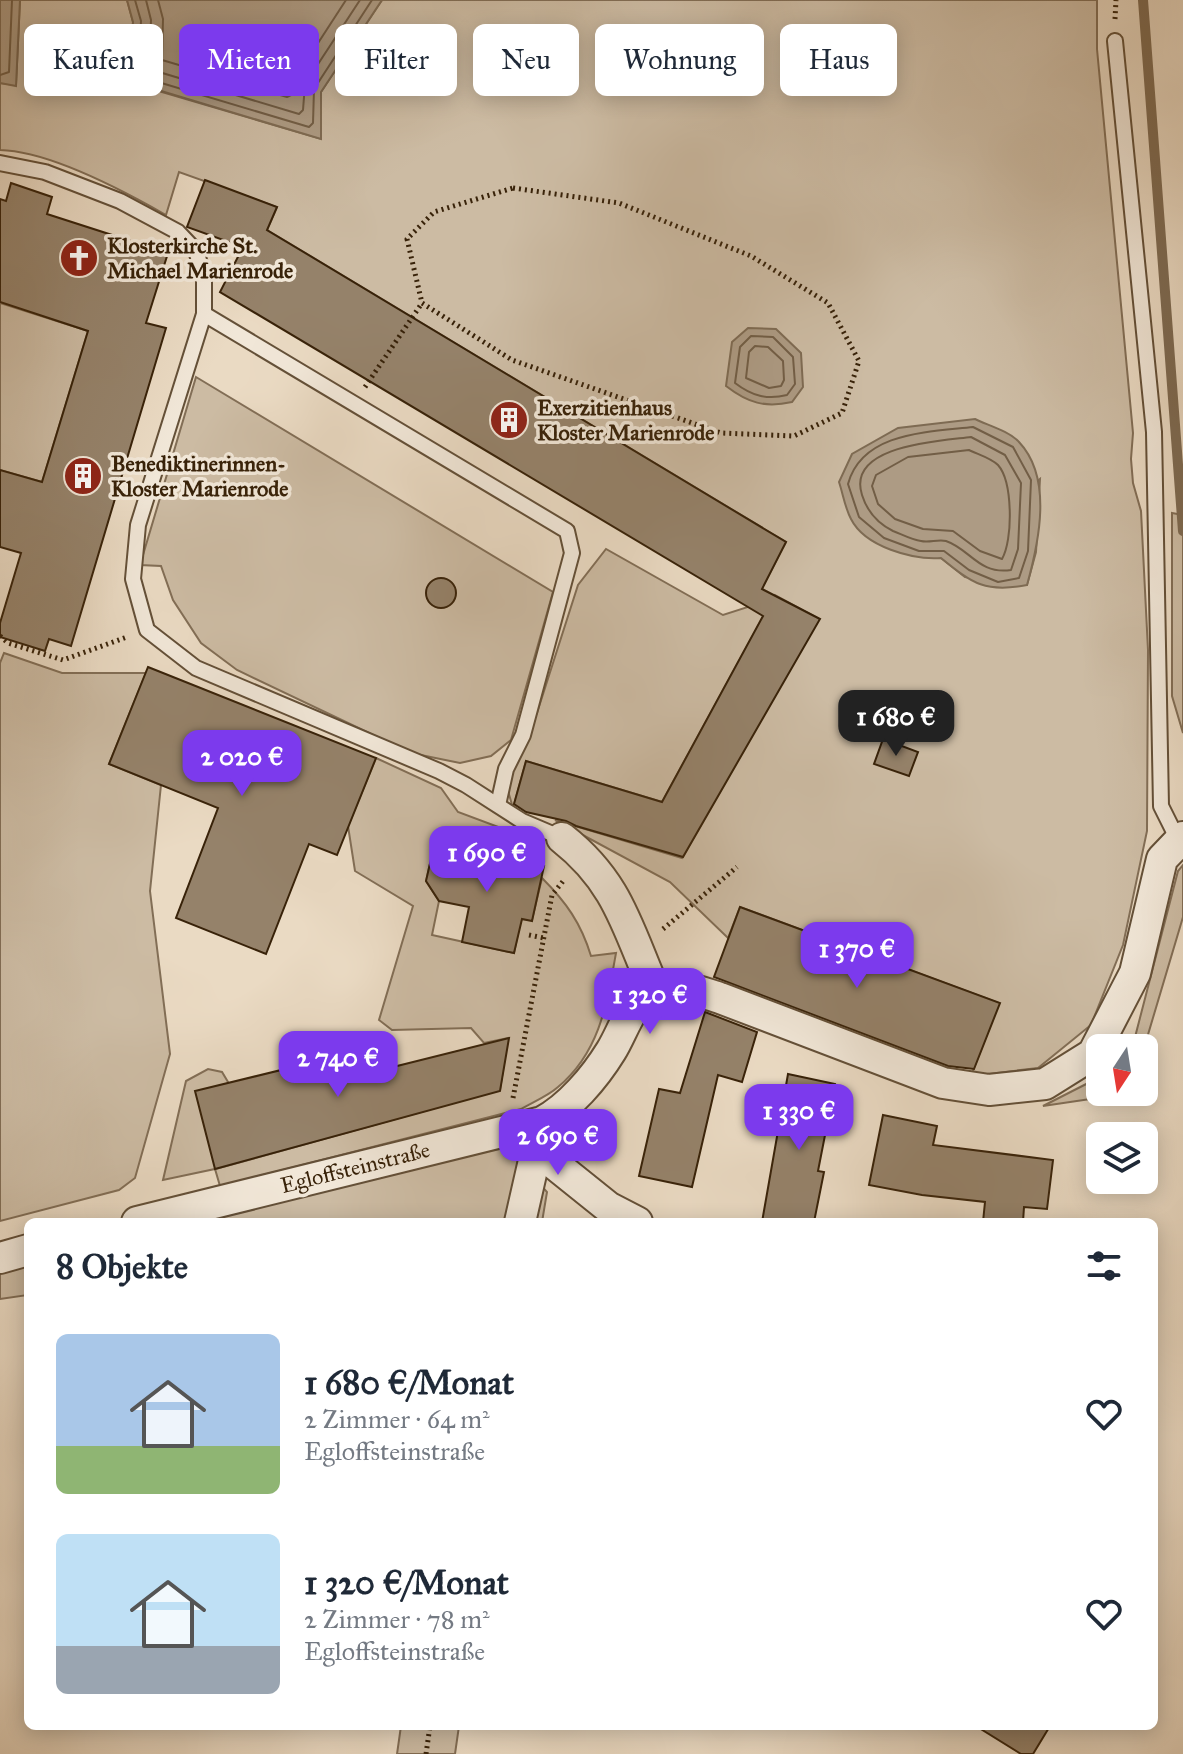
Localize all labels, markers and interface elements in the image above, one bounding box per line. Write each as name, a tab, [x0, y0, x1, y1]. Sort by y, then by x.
chip: Kaufen	[24, 24, 163, 96]
chip: Mieten	[179, 24, 319, 96]
chip: Filter	[335, 24, 457, 96]
chip: Neu	[473, 24, 579, 96]
chip: Wohnung	[595, 24, 764, 96]
chip: Haus	[780, 24, 897, 96]
place label: Klosterkirche St. Michael Marienrode	[107, 232, 293, 284]
church icon: Klosterkirche St. Michael Marienrode	[58, 237, 100, 279]
place label: Exerzitienhaus Kloster Marienrode	[537, 394, 715, 446]
building icon: Exerzitienhaus Kloster Marienrode	[488, 399, 530, 441]
place label: Benediktinerinnen- Kloster Marienrode	[111, 450, 289, 502]
building icon: Benediktinerinnen- Kloster Marienrode	[62, 455, 104, 497]
pin: 1 680 €	[822, 690, 970, 758]
text: 1 680 €	[856, 700, 936, 732]
pin: 2 020 €	[168, 730, 316, 798]
text: 2 020 €	[201, 740, 283, 772]
pin: 1 690 €	[413, 826, 561, 894]
text: 1 690 €	[447, 836, 527, 868]
pin: 1 370 €	[783, 922, 931, 990]
text: 1 370 €	[819, 932, 895, 964]
pin: 1 320 €	[576, 968, 724, 1036]
text: 1 320 €	[612, 978, 688, 1010]
pin: 2 740 €	[264, 1031, 412, 1099]
north arrow	[1086, 1034, 1158, 1106]
map controls	[1086, 1034, 1158, 1194]
text: 2 740 €	[297, 1041, 379, 1073]
pin: 1 330 €	[725, 1084, 873, 1152]
text: 1 330 €	[762, 1094, 836, 1126]
pin: 2 690 €	[484, 1109, 632, 1177]
text: 2 690 €	[517, 1119, 599, 1151]
button: layers	[1086, 1122, 1158, 1194]
street label: Egloffsteinstraße	[278, 1136, 433, 1199]
icon: filters	[1082, 1244, 1126, 1288]
text: 8 Objekte	[56, 1246, 188, 1287]
text: 1 680 €/Monat	[304, 1362, 514, 1403]
icon: home	[120, 1366, 216, 1462]
icon: heart	[1082, 1392, 1126, 1436]
text: 2 Zimmer · 64 m²	[304, 1403, 490, 1435]
text: Egloffsteinstraße	[304, 1435, 485, 1467]
text: 1 320 €/Monat	[304, 1562, 509, 1603]
icon: home	[120, 1566, 216, 1662]
icon: heart	[1082, 1592, 1126, 1636]
text: 2 Zimmer · 78 m²	[304, 1603, 490, 1635]
text: Egloffsteinstraße	[304, 1635, 485, 1667]

